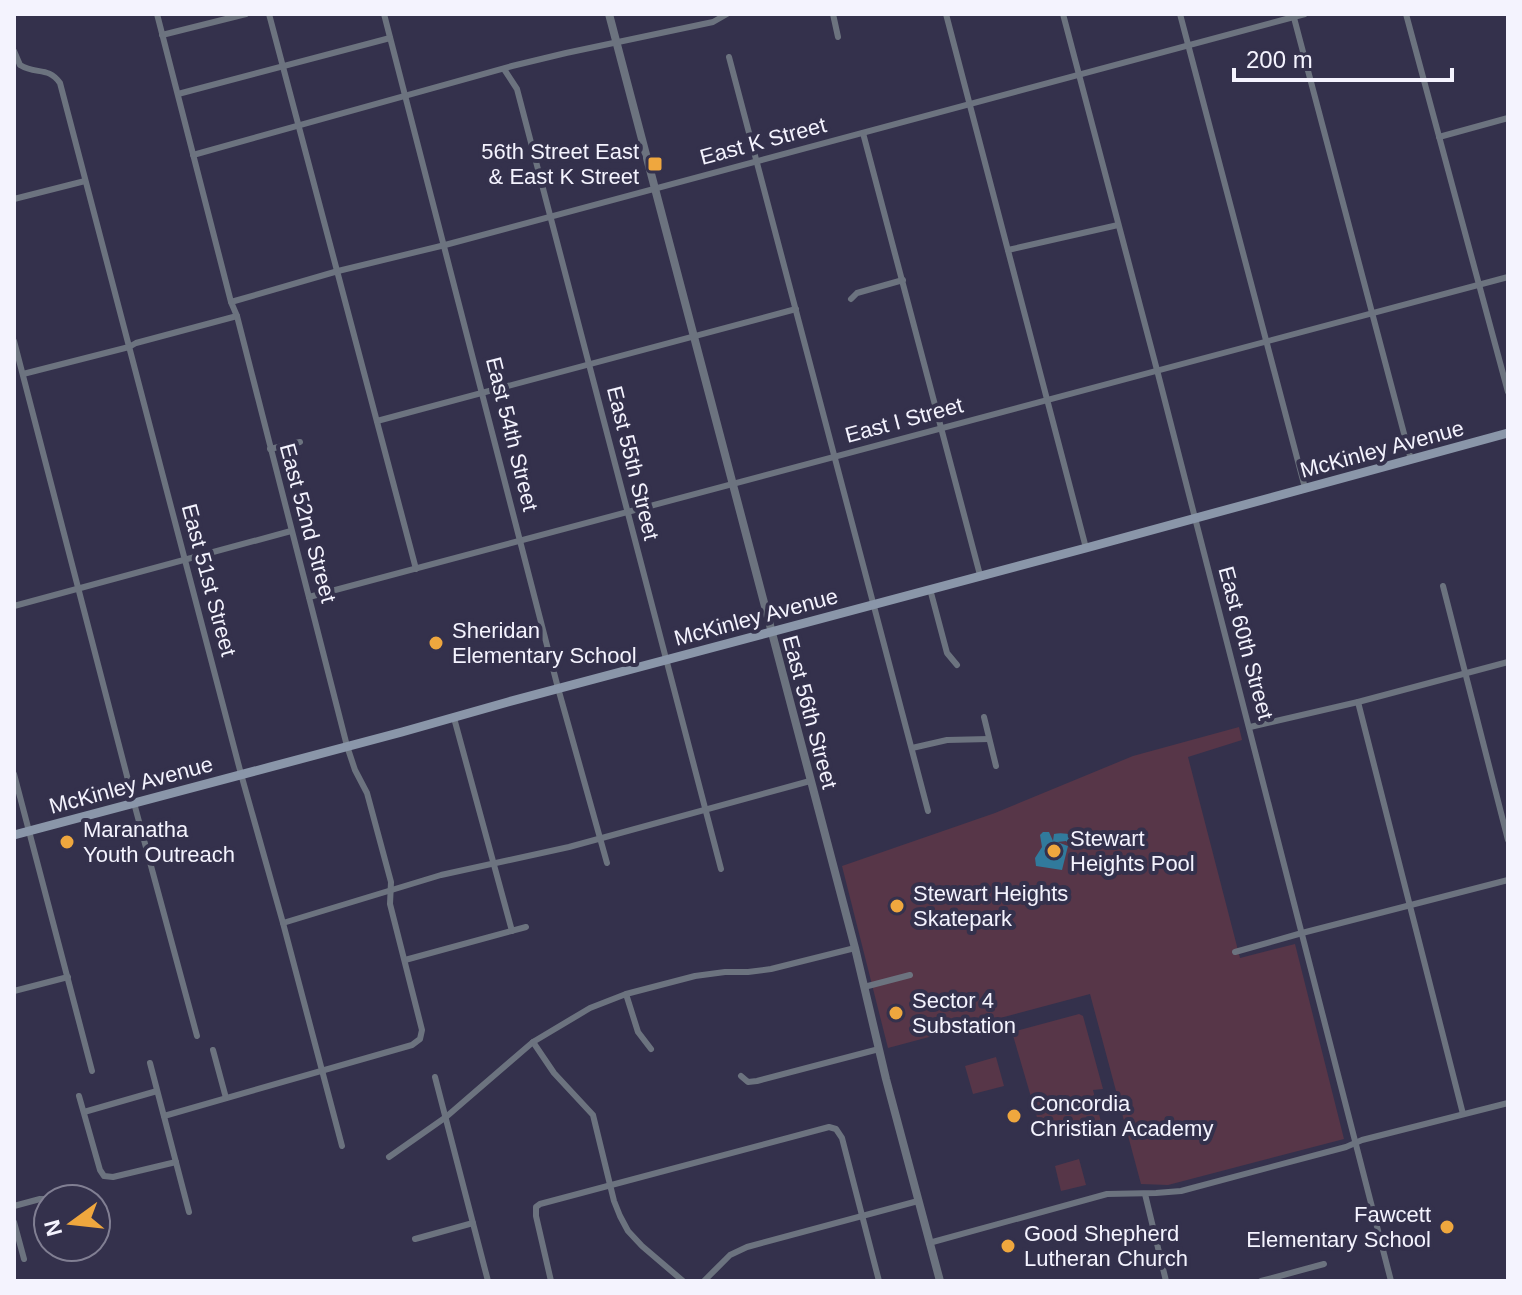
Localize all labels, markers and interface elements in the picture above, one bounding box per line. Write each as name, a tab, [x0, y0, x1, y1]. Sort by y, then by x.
scale bar	[1234, 32, 1452, 82]
text: 200 m	[1246, 46, 1313, 73]
street label: East K Street	[697, 112, 829, 170]
place label: 56th Street East & East K Street	[481, 139, 639, 189]
marker: 56th Street East & East K Street	[646, 155, 664, 173]
street label: East 54th Street	[481, 354, 543, 514]
street label: East 55th Street	[602, 383, 664, 543]
street label: East I Street	[842, 392, 966, 448]
street label: McKinley Avenue	[1297, 415, 1467, 483]
street label: East 52nd Street	[275, 441, 341, 605]
street label: East 51st Street	[177, 501, 241, 659]
street label: East 60th Street	[1214, 564, 1278, 722]
street label: McKinley Avenue	[671, 583, 841, 651]
place label: Sheridan Elementary School	[452, 618, 637, 668]
street label: East 56th Street	[778, 633, 842, 791]
marker: Sheridan Elementary School	[427, 634, 445, 652]
street label: McKinley Avenue	[46, 751, 216, 819]
place label: Maranatha Youth Outreach	[83, 817, 235, 867]
place label: Stewart Heights Pool	[1070, 826, 1195, 876]
marker: Maranatha Youth Outreach	[58, 833, 76, 851]
marker: Stewart Heights Pool	[1045, 842, 1063, 860]
place label: Stewart Heights Skatepark	[913, 881, 1068, 931]
marker: Stewart Heights Skatepark	[888, 897, 906, 915]
place label: Sector 4 Substation	[912, 988, 1016, 1038]
marker: Sector 4 Substation	[887, 1004, 905, 1022]
place label: Concordia Christian Academy	[1030, 1091, 1213, 1141]
marker: Concordia Christian Academy	[1005, 1107, 1023, 1125]
north arrow	[32, 1183, 112, 1263]
place label: Fawcett Elementary School	[1246, 1202, 1431, 1252]
text: N	[39, 1217, 67, 1239]
marker: Fawcett Elementary School	[1438, 1218, 1456, 1236]
place label: Good Shepherd Lutheran Church	[1024, 1221, 1188, 1271]
marker: Good Shepherd Lutheran Church	[999, 1237, 1017, 1255]

